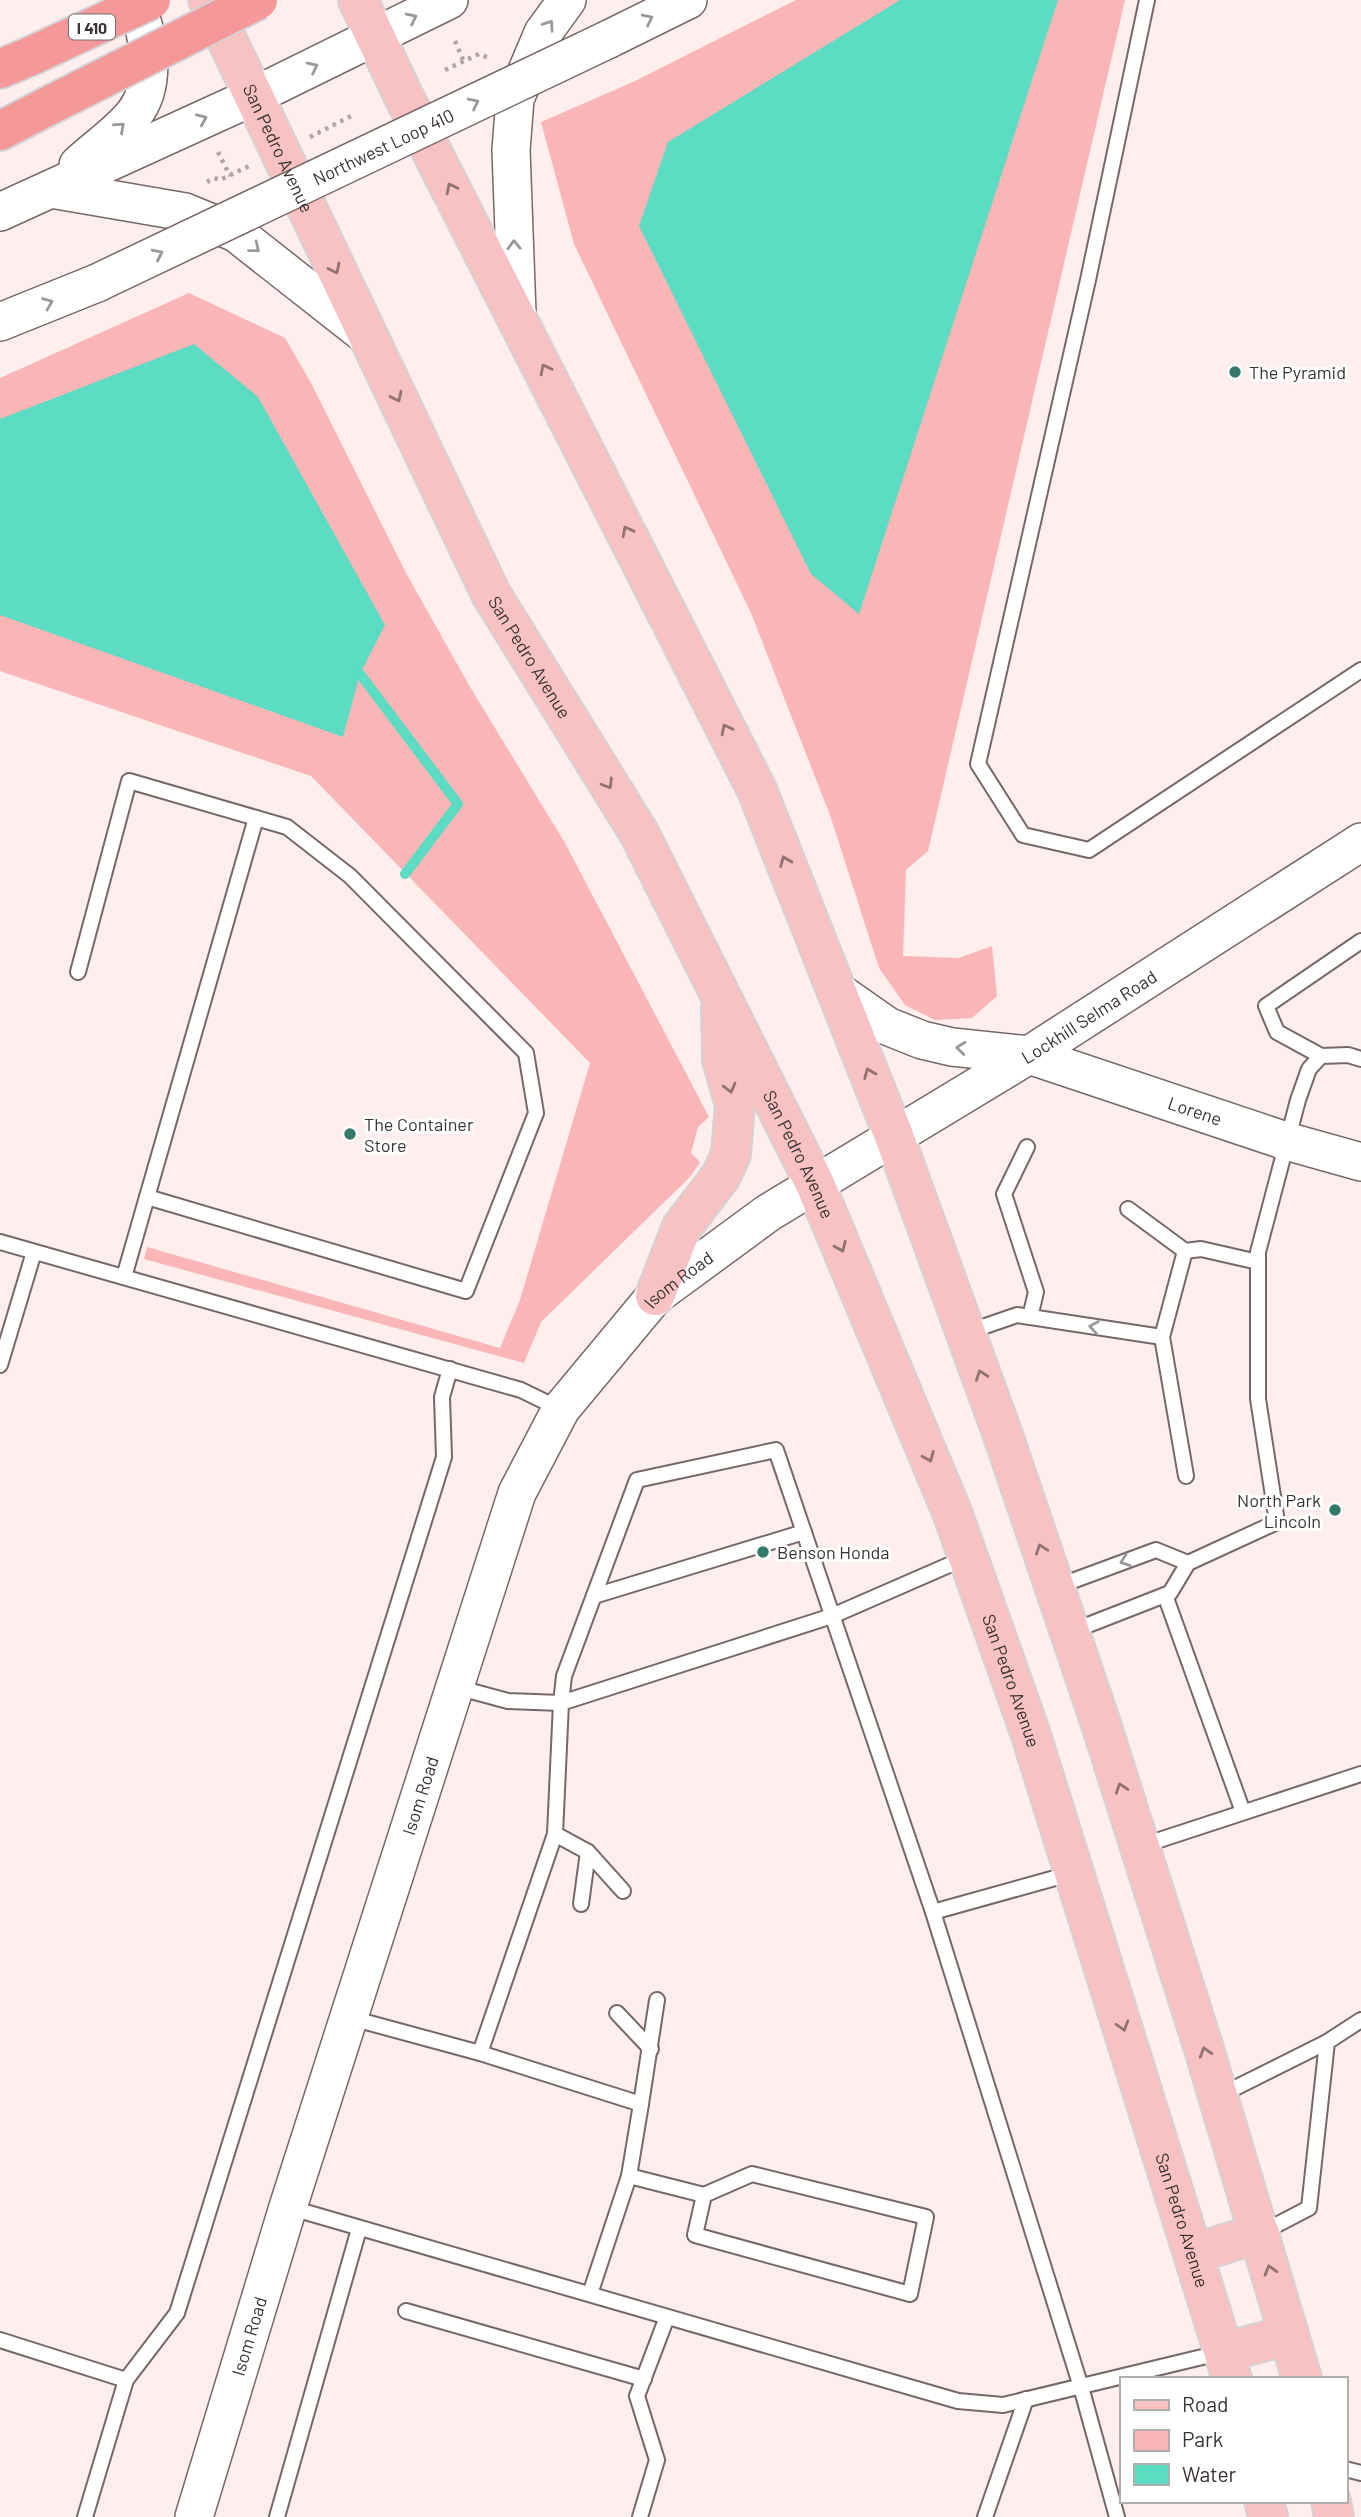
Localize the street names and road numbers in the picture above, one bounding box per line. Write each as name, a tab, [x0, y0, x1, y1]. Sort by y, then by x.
road number: I 410	[69, 15, 115, 40]
street label: San Pedro Avenue	[239, 80, 319, 216]
street label: Northwest Loop 410	[309, 104, 457, 190]
street label: San Pedro Avenue	[484, 592, 576, 722]
street label: Lockhill Selma Road	[1017, 965, 1161, 1068]
street label: San Pedro Avenue	[759, 1086, 839, 1222]
street label: Lorene	[1165, 1091, 1225, 1130]
street label: Isom Road	[639, 1246, 717, 1312]
street label: San Pedro Avenue	[978, 1611, 1045, 1750]
street label: Isom Road	[397, 1753, 443, 1838]
street label: San Pedro Avenue	[1151, 2150, 1214, 2290]
street label: Isom Road	[226, 2294, 271, 2378]

